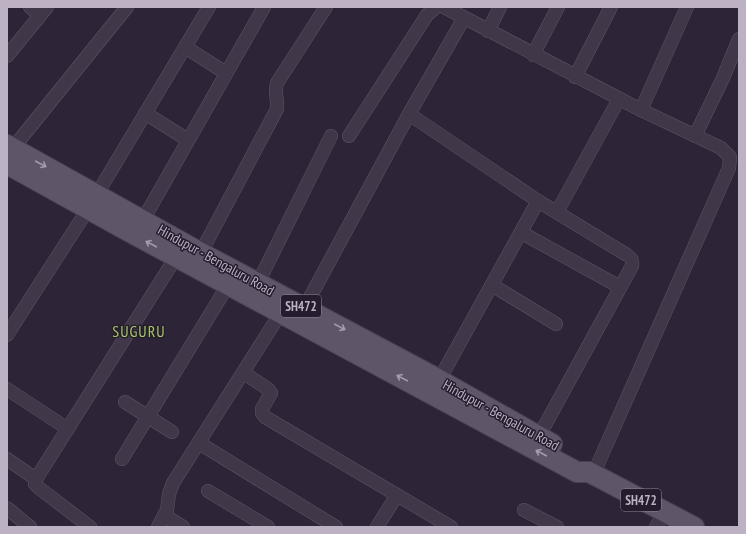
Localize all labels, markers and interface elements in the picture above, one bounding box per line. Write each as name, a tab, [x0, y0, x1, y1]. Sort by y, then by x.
one-way arrow	[35, 161, 47, 169]
street label: Hindupur - Bengaluru Road	[155, 221, 277, 299]
one-way arrow	[145, 240, 157, 247]
road number: SH472	[281, 295, 321, 317]
district label: SUGURU	[112, 321, 166, 341]
one-way arrow	[334, 323, 346, 331]
one-way arrow	[396, 374, 408, 382]
street label: Hindupur - Bengaluru Road	[440, 376, 562, 454]
one-way arrow	[535, 448, 547, 456]
road number: SH472	[621, 489, 661, 511]

